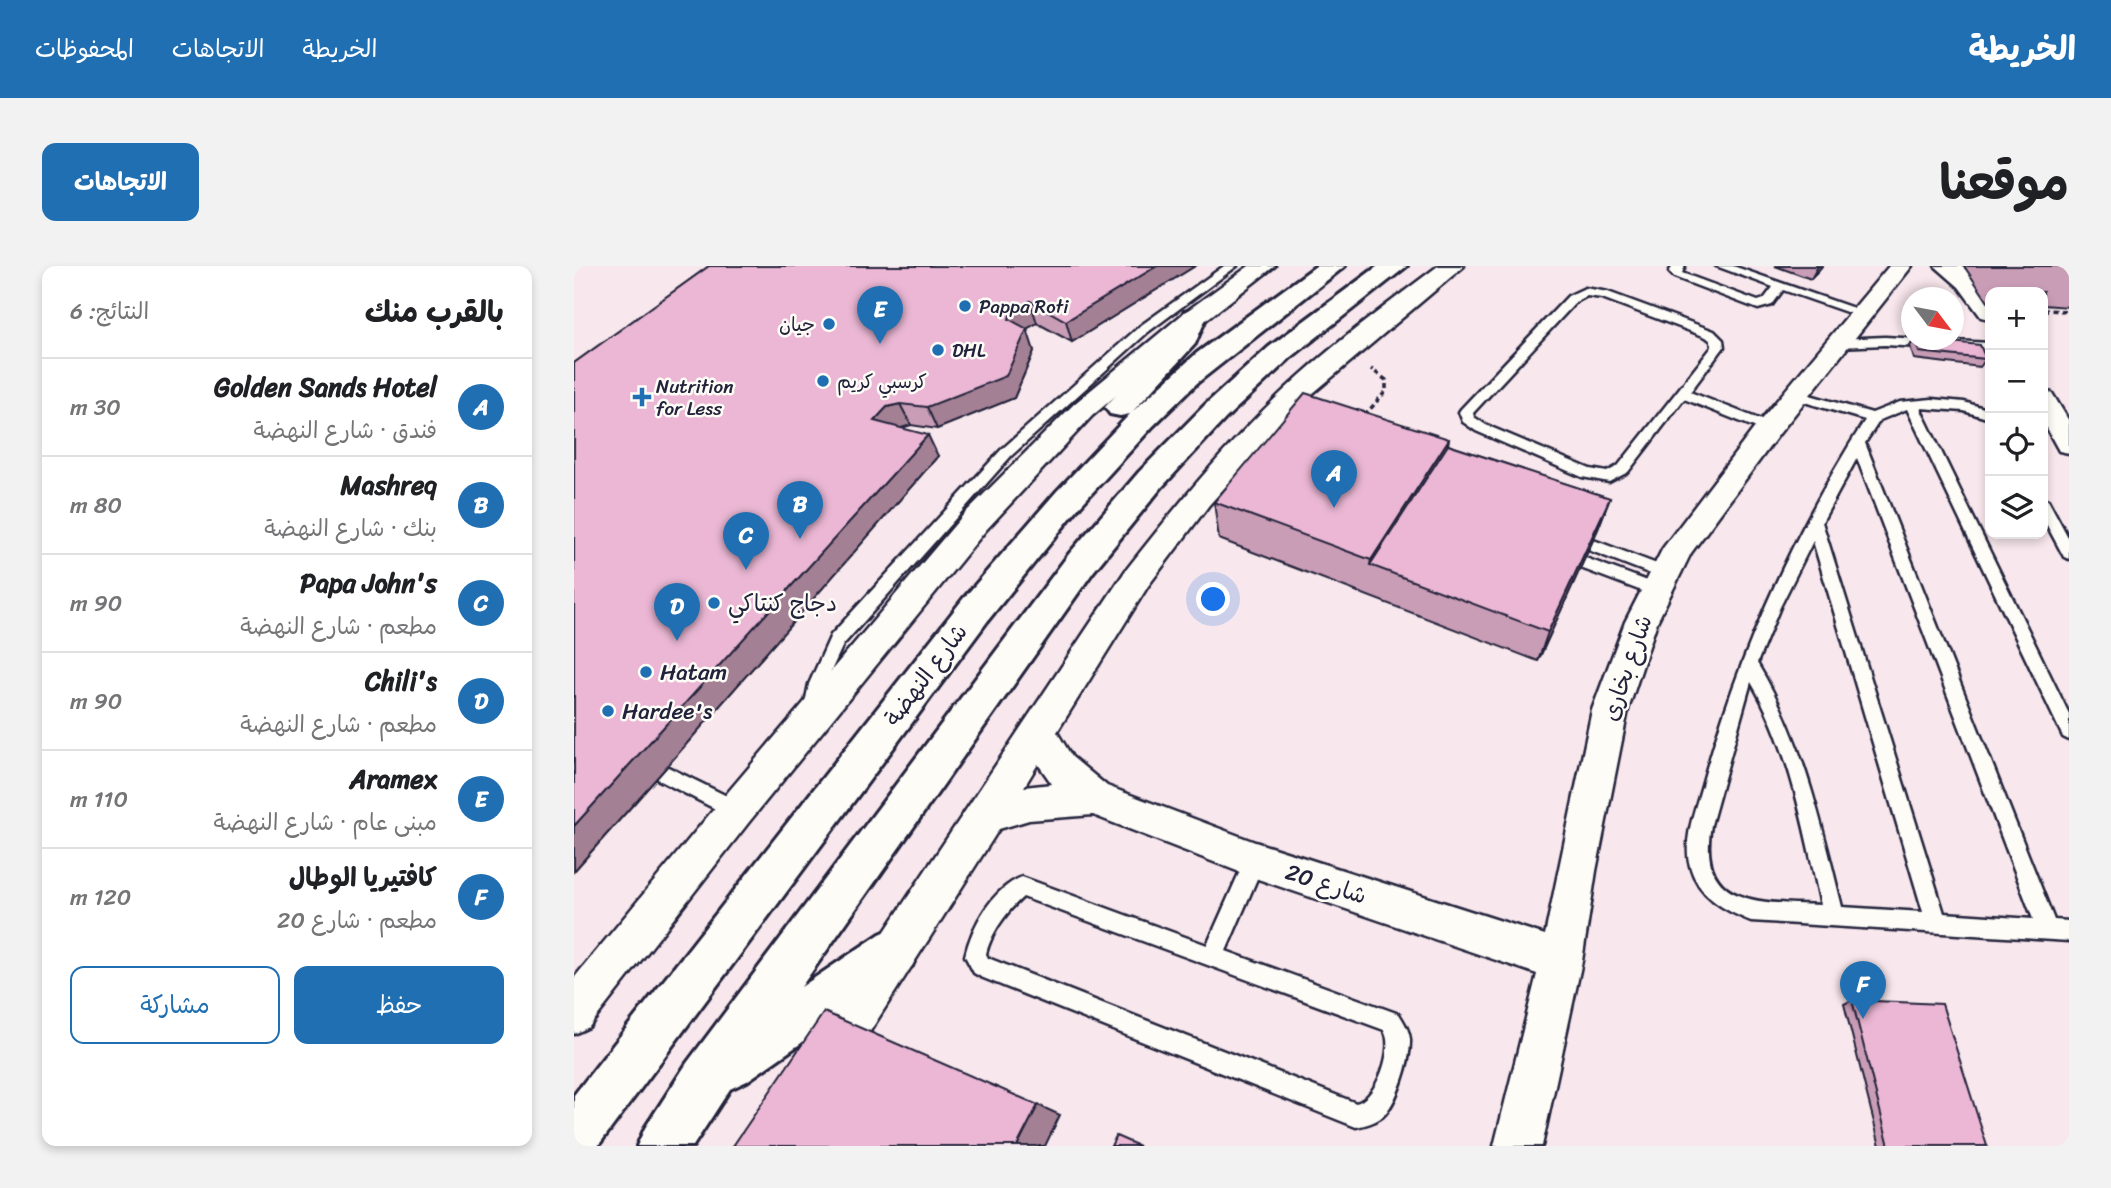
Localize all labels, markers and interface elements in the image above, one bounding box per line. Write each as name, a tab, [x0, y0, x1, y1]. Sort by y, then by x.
text: الخريطة	[1969, 20, 2076, 78]
text: المحفوظات	[35, 28, 134, 70]
text: الاتجاهات	[172, 28, 265, 70]
text: الخريطة	[303, 28, 377, 70]
text: موقعنا	[1939, 139, 2069, 226]
button: الاتجاهات	[42, 143, 199, 221]
text: بالقرب منك	[365, 285, 504, 339]
pin: E	[857, 286, 903, 344]
north arrow	[1901, 287, 1964, 350]
map controls	[1985, 287, 2048, 539]
button: +	[1985, 287, 2048, 350]
place label: Pappa Roti	[979, 290, 1069, 323]
text: النتائج: 6	[70, 291, 149, 332]
marker: Pappa Roti	[957, 298, 973, 314]
place label: جيان	[779, 308, 815, 341]
marker: جيان	[821, 316, 837, 332]
place label: DHL	[952, 334, 986, 367]
marker: DHL	[930, 342, 946, 358]
button: −	[1985, 350, 2048, 413]
text: Golden Sands Hotel	[214, 364, 437, 410]
place label: كرسبي كريم	[837, 365, 927, 398]
place label: Nutrition for Less	[656, 370, 733, 425]
marker: كرسبي كريم	[815, 373, 831, 389]
text: 30 m	[70, 387, 121, 428]
text: A	[473, 387, 489, 428]
marker: Nutrition for Less	[634, 389, 650, 405]
text: فندق · شارع النهضة	[254, 410, 437, 451]
button: locate	[1985, 413, 2048, 476]
pin: A	[1311, 450, 1357, 508]
text: Mashreq	[340, 462, 437, 508]
button: layers	[1985, 476, 2048, 539]
pin: B	[777, 481, 823, 539]
text: 80 m	[70, 485, 122, 526]
text: B	[474, 485, 488, 526]
text: بنك · شارع النهضة	[264, 508, 437, 549]
pin: C	[723, 512, 769, 570]
text: Papa John's	[300, 560, 437, 606]
your location	[1196, 582, 1230, 616]
text: 90 m	[70, 583, 122, 624]
text: C	[474, 583, 488, 624]
pin: D	[654, 583, 700, 641]
place label: دجاج كنتاكي	[728, 583, 837, 624]
marker: دجاج كنتاكي	[706, 595, 722, 611]
text: مطعم · شارع النهضة	[240, 606, 437, 647]
street label: شارع بخارى	[1590, 609, 1664, 727]
street label: شارع النهضة	[873, 615, 979, 735]
place label: Hatam	[660, 652, 727, 693]
text: Chili's	[365, 658, 437, 704]
marker: Hatam	[638, 664, 654, 680]
text: 90 m	[70, 681, 122, 722]
text: D	[474, 681, 488, 722]
place label: Hardee's	[622, 691, 713, 732]
marker: Hardee's	[600, 703, 616, 719]
text: مطعم · شارع النهضة	[240, 704, 437, 745]
text: Aramex	[350, 756, 437, 802]
text: 110 m	[70, 779, 128, 820]
text: E	[475, 779, 487, 820]
text: مبنى عام · شارع النهضة	[214, 802, 437, 843]
street label: شارع 20	[1280, 852, 1372, 916]
text: كافتيريا الوطال	[289, 854, 437, 900]
text: 120 m	[70, 877, 131, 918]
text: F	[475, 877, 487, 918]
text: مطعم · شارع 20	[277, 900, 437, 941]
pin: F	[1840, 961, 1886, 1019]
button: مشاركة	[70, 966, 280, 1044]
button: حفظ	[294, 966, 504, 1044]

